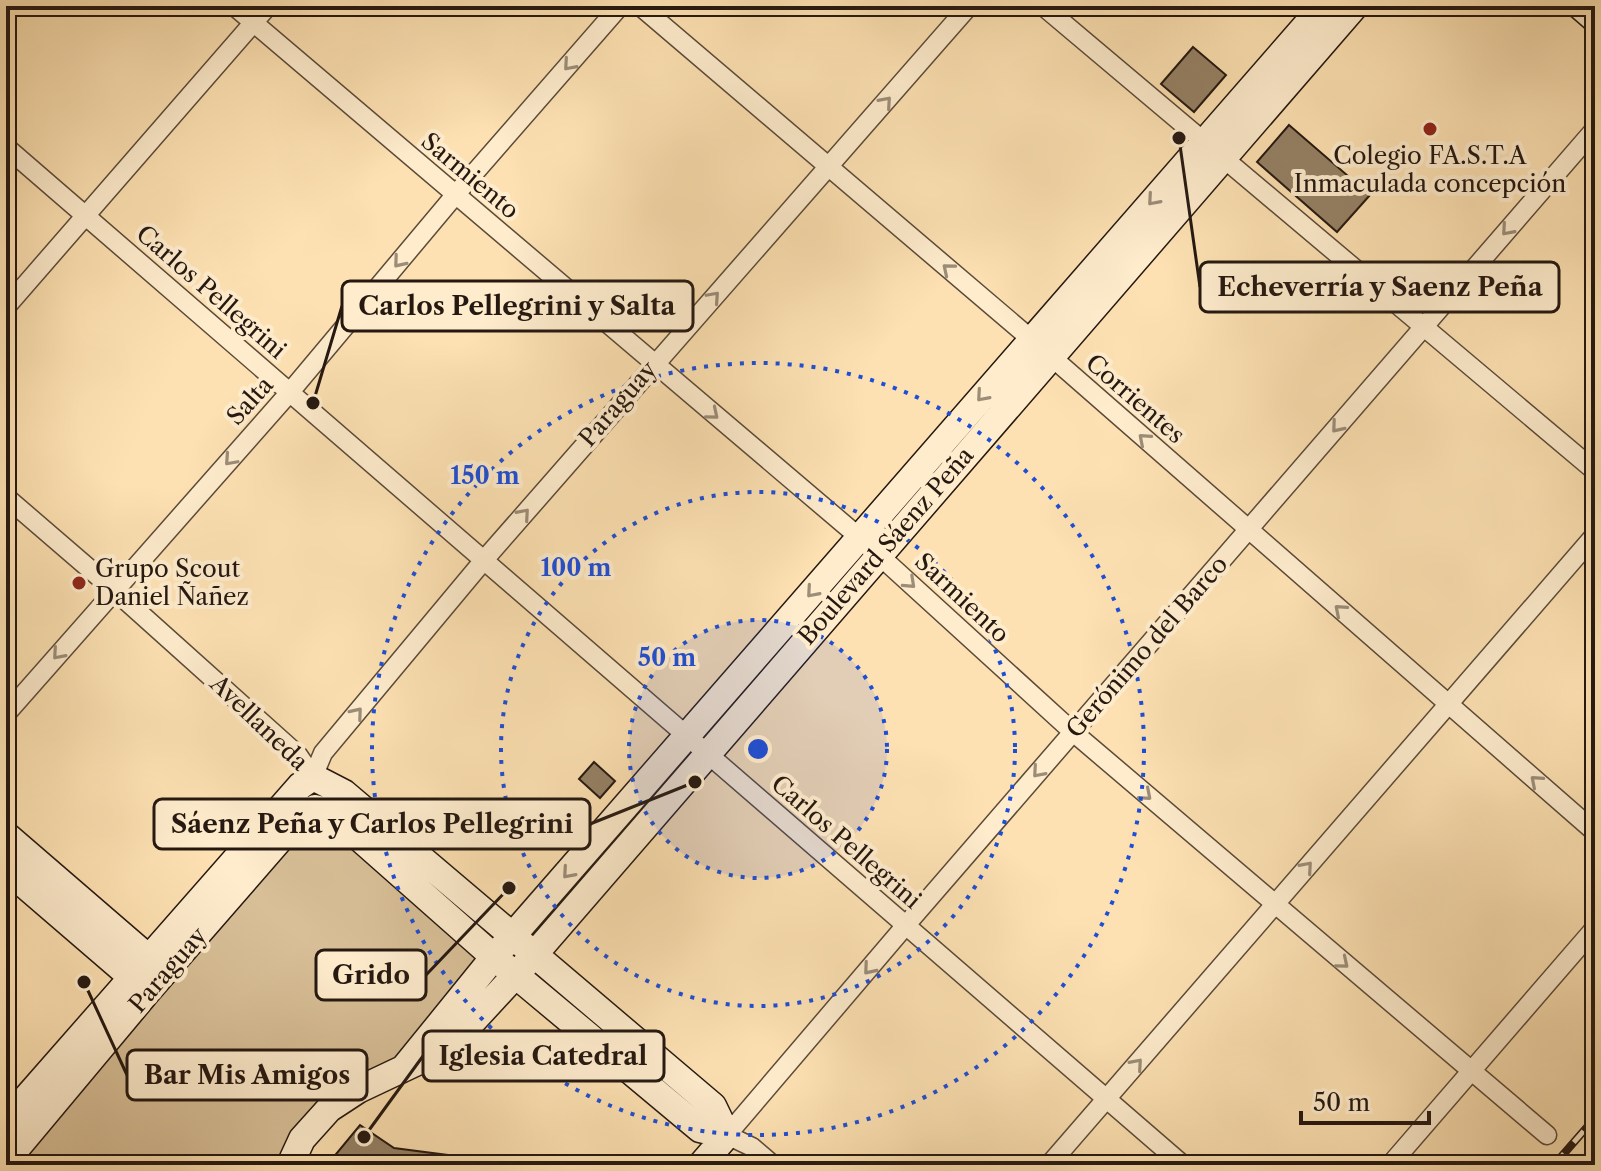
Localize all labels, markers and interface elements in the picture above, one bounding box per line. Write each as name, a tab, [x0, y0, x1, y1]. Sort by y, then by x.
one-way arrow	[564, 55, 578, 70]
one-way arrow	[876, 97, 891, 112]
marker: Colegio FA.S.T.A Inmaculada concepción	[1421, 120, 1439, 138]
street label: Sarmiento	[416, 126, 525, 225]
place label: Colegio FA.S.T.A Inmaculada concepción	[1294, 141, 1566, 198]
one-way arrow	[1149, 191, 1163, 206]
street label: Carlos Pellegrini	[131, 219, 292, 364]
one-way arrow	[1502, 221, 1517, 236]
one-way arrow	[394, 253, 409, 267]
callout: Echeverría y Saenz Peña	[1200, 262, 1559, 312]
one-way arrow	[942, 264, 957, 279]
text: Echeverría y Saenz Peña	[1217, 271, 1544, 303]
callout: Carlos Pellegrini y Salta	[342, 281, 693, 331]
text: Carlos Pellegrini y Salta	[358, 290, 677, 322]
one-way arrow	[704, 292, 719, 306]
street label: Corrientes	[1080, 348, 1191, 449]
street label: Paraguay	[573, 355, 663, 452]
street label: Salta	[220, 370, 279, 431]
one-way arrow	[977, 386, 992, 401]
one-way arrow	[704, 404, 718, 419]
one-way arrow	[1332, 418, 1347, 433]
one-way arrow	[1139, 434, 1154, 449]
street label: Boulevard Sáenz Peña	[792, 441, 980, 650]
one-way arrow	[225, 450, 240, 465]
text: 150 m	[450, 461, 520, 490]
one-way arrow	[514, 508, 529, 523]
street label: Sarmiento	[909, 547, 1016, 649]
street label: Gerónimo del Barco	[1060, 550, 1233, 743]
text: 100 m	[540, 553, 612, 582]
place label: Grupo Scout Daniel Ñañez	[95, 554, 249, 611]
marker: Grupo Scout Daniel Ñañez	[70, 574, 88, 592]
one-way arrow	[901, 574, 916, 588]
one-way arrow	[807, 583, 822, 598]
one-way arrow	[1334, 606, 1349, 620]
text: 50 m	[638, 643, 696, 672]
one-way arrow	[53, 645, 68, 660]
street label: Avellaneda	[204, 668, 315, 777]
one-way arrow	[347, 708, 362, 722]
centre of rings	[744, 735, 772, 763]
one-way arrow	[1034, 762, 1048, 777]
street label: Carlos Pellegrini	[766, 769, 927, 914]
one-way arrow	[1531, 776, 1545, 791]
one-way arrow	[1136, 785, 1151, 799]
callout: Sáenz Peña y Carlos Pellegrini	[154, 799, 590, 849]
text: Sáenz Peña y Carlos Pellegrini	[171, 808, 573, 840]
one-way arrow	[1297, 861, 1312, 876]
one-way arrow	[563, 864, 578, 879]
street label: Paraguay	[123, 921, 213, 1018]
callout: Grido	[316, 950, 426, 1000]
one-way arrow	[1334, 953, 1349, 968]
text: Grido	[332, 959, 410, 991]
one-way arrow	[864, 959, 879, 974]
callout: Iglesia Catedral	[423, 1031, 664, 1081]
text: Iglesia Catedral	[439, 1040, 647, 1072]
callout: Bar Mis Amigos	[127, 1050, 367, 1100]
one-way arrow	[1127, 1058, 1142, 1073]
text: Bar Mis Amigos	[144, 1059, 350, 1091]
scale bar	[1301, 1075, 1429, 1125]
text: 50 m	[1313, 1088, 1370, 1117]

